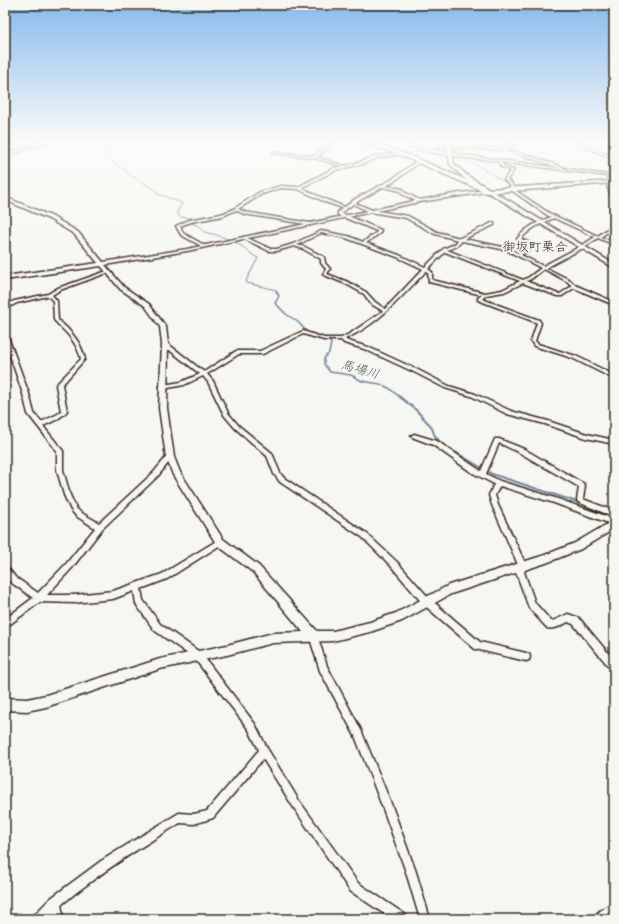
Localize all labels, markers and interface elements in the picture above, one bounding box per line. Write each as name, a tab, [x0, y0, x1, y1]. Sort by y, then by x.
district label: 御坂町栗合	[502, 237, 568, 258]
water label: 馬場川	[338, 355, 382, 385]

